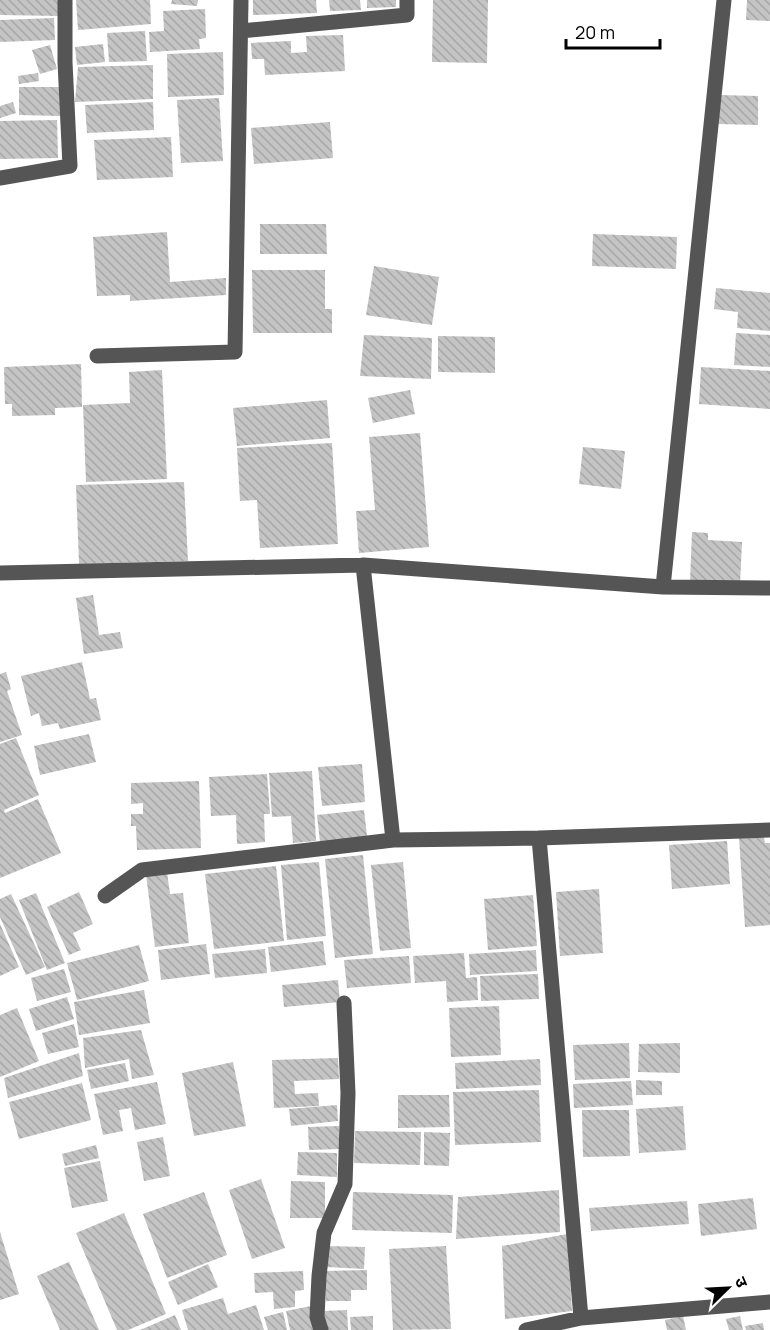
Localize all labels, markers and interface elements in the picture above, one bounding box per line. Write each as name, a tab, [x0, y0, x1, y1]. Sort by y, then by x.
scale bar	[566, 12, 660, 50]
text: 20 m	[575, 20, 615, 44]
north arrow	[698, 1258, 758, 1318]
text: उ	[730, 1273, 754, 1291]

